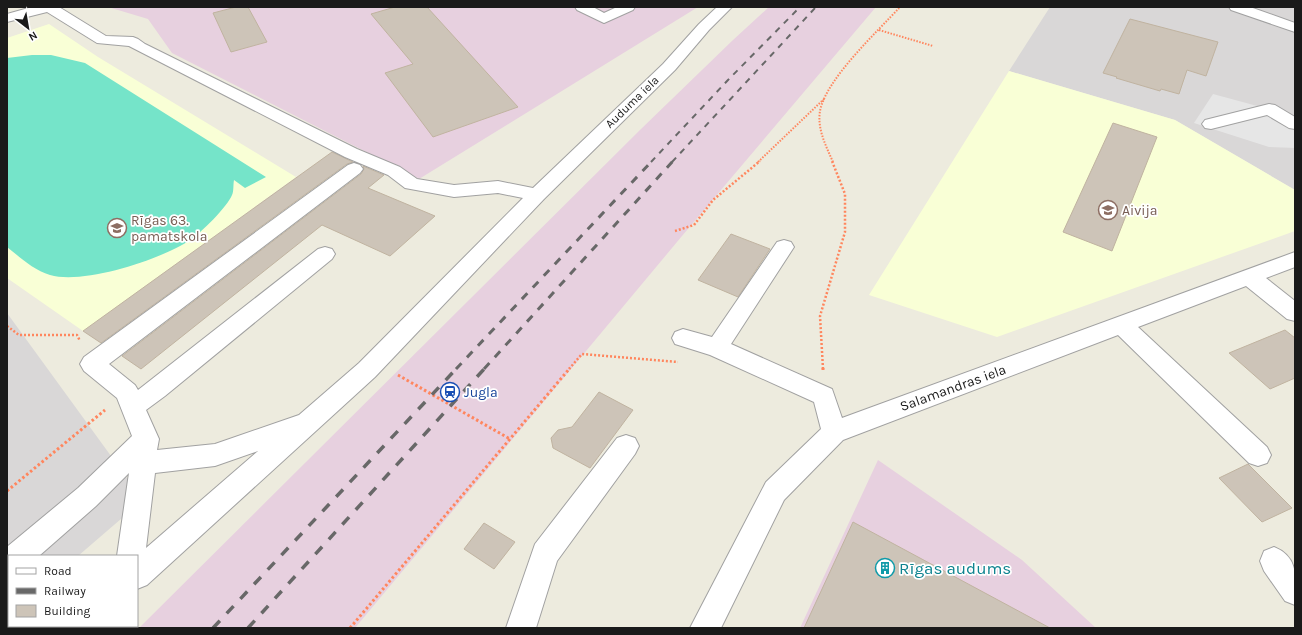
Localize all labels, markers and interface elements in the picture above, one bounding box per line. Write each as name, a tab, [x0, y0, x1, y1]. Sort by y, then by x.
north arrow	[8, 8, 48, 48]
text: N	[26, 29, 40, 44]
street label: Auduma iela	[602, 73, 662, 131]
school or university icon: Aivija	[1097, 199, 1119, 221]
place label: Aivija	[1122, 202, 1158, 219]
place label: Rīgas 63. pamatskola	[131, 212, 207, 245]
school or university icon: Rīgas 63. pamatskola	[106, 217, 128, 239]
street label: Salamandras iela	[898, 361, 1008, 415]
station icon: Jugla	[439, 381, 461, 403]
place label: Jugla	[464, 384, 498, 401]
legend	[8, 555, 138, 627]
building icon: Rīgas audums	[874, 557, 896, 579]
place label: Rīgas audums	[899, 558, 1011, 578]
text: Road	[44, 564, 72, 578]
text: Railway	[44, 584, 86, 598]
text: Building	[44, 604, 91, 618]

